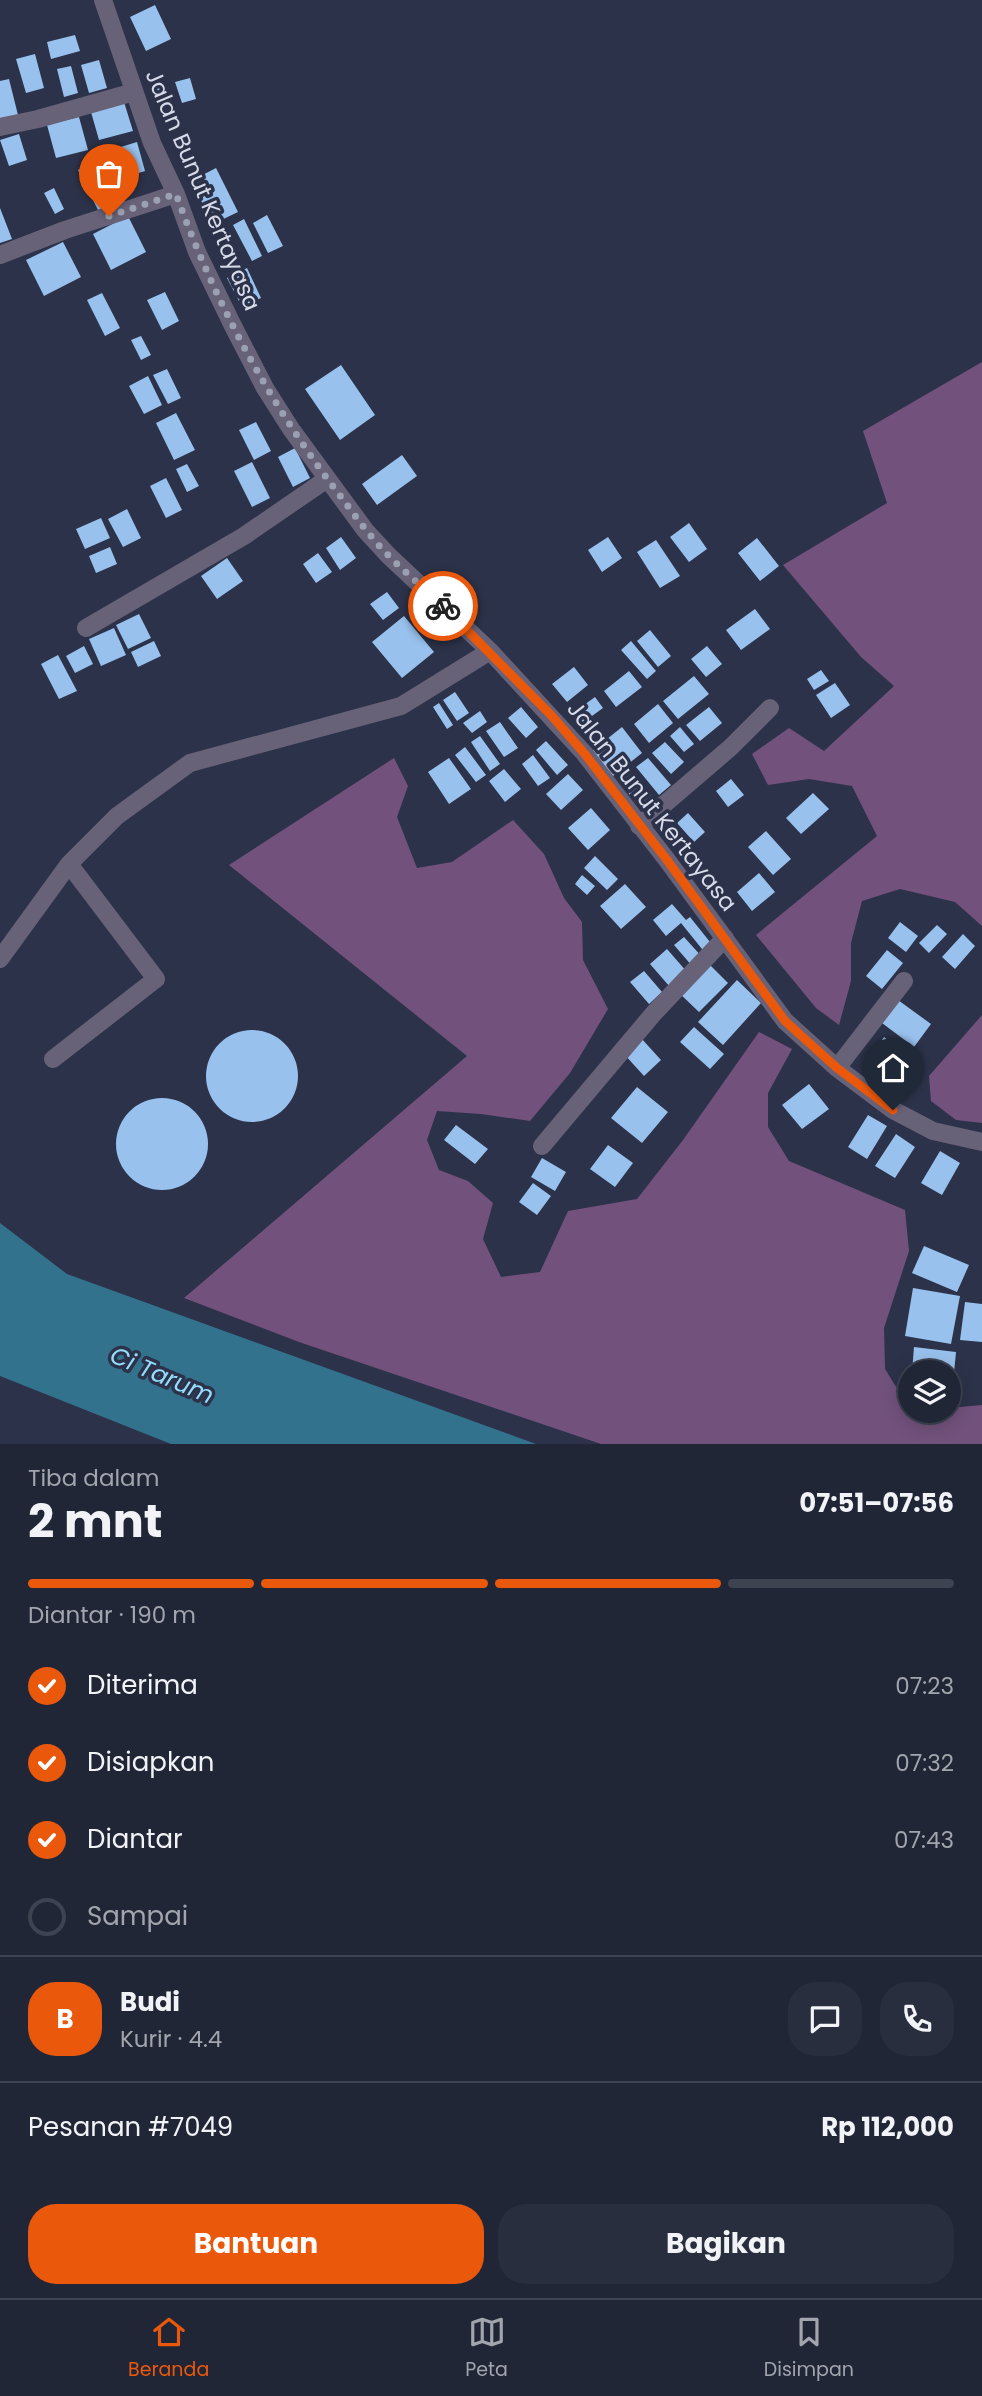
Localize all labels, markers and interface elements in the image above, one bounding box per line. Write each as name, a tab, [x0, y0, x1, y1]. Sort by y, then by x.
street label: Jalan Bunut Kertayasa	[138, 64, 268, 316]
pin	[79, 144, 139, 216]
icon: bag	[90, 155, 128, 193]
courier	[408, 571, 478, 641]
icon: bike	[424, 587, 462, 625]
street label: Jalan Bunut Kertayasa	[560, 694, 744, 918]
pin	[863, 1038, 923, 1110]
icon: home	[874, 1049, 912, 1087]
water label: Ci Tarum	[105, 1338, 219, 1412]
map controls	[898, 1360, 961, 1423]
button: layers	[898, 1360, 961, 1423]
text: Tiba dalam	[28, 1462, 159, 1494]
text: 07:51–07:56	[799, 1485, 954, 1521]
text: 2 mnt	[28, 1489, 162, 1553]
text: Diantar · 190 m	[28, 1599, 196, 1631]
icon: check	[28, 1667, 66, 1705]
text: Diterima	[87, 1667, 198, 1703]
text: 07:23	[895, 1670, 954, 1702]
icon: check	[28, 1744, 66, 1782]
text: Disiapkan	[87, 1744, 215, 1780]
text: 07:32	[895, 1747, 954, 1779]
icon: check	[28, 1821, 66, 1859]
text: Diantar	[87, 1821, 183, 1857]
text: 07:43	[894, 1824, 954, 1856]
text: Sampai	[87, 1898, 188, 1934]
button: chat	[788, 1982, 862, 2056]
button: phone	[880, 1982, 954, 2056]
text: Budi	[120, 1984, 180, 2020]
text: B	[56, 2001, 74, 2037]
text: Kurir · 4.4	[120, 2023, 222, 2055]
text: Pesanan #7049	[28, 2109, 233, 2145]
text: Rp 112,000	[821, 2109, 954, 2145]
button: Bantuan	[28, 2204, 484, 2284]
button: Bagikan	[498, 2204, 954, 2284]
tab: Beranda	[128, 2313, 209, 2384]
tab: Peta	[465, 2313, 508, 2384]
tab: Disimpan	[764, 2313, 854, 2384]

